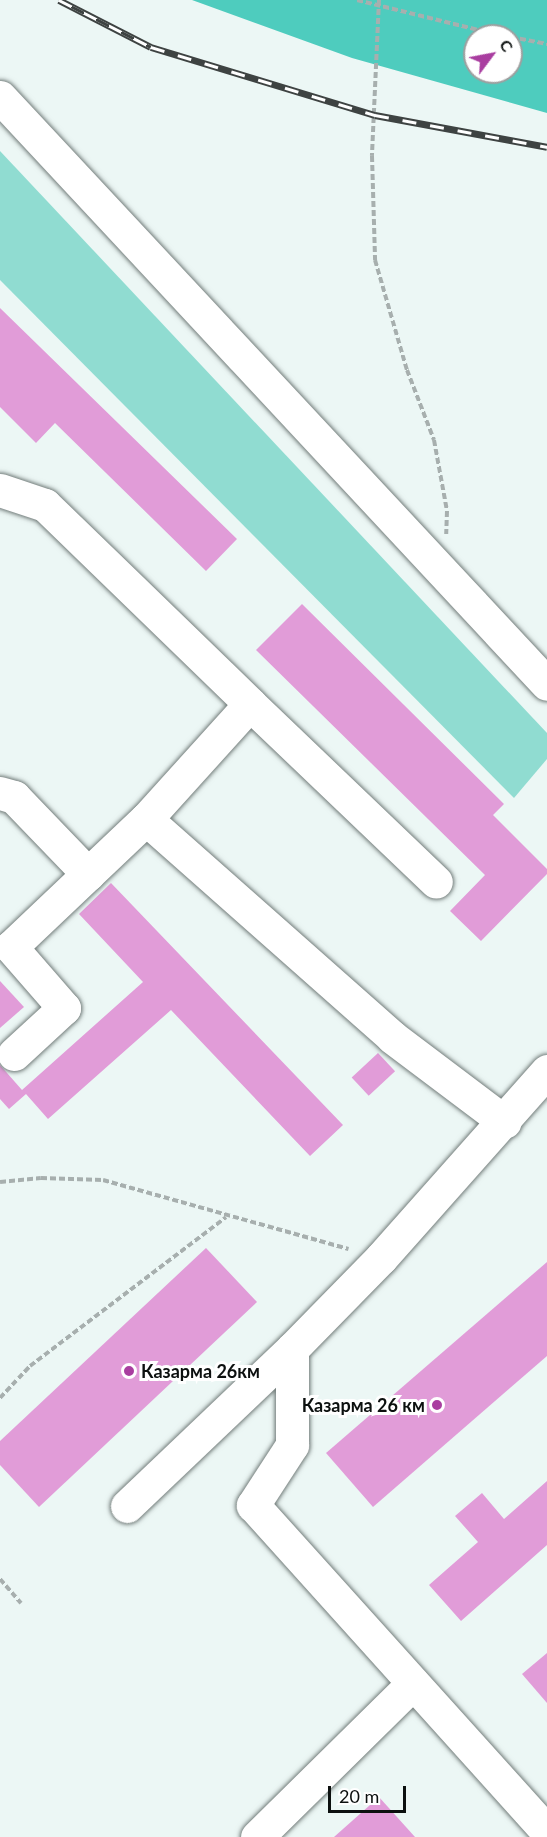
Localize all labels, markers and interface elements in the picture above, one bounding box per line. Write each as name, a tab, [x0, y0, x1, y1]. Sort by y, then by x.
north arrow	[463, 24, 523, 84]
text: С	[496, 36, 518, 55]
place label: Казарма 26км	[141, 1360, 260, 1382]
marker: Казарма 26км	[122, 1364, 136, 1378]
place label: Казарма 26 км	[302, 1394, 425, 1416]
marker: Казарма 26 км	[430, 1398, 444, 1412]
scale bar	[331, 1774, 409, 1812]
text: 20 m	[339, 1785, 379, 1807]

